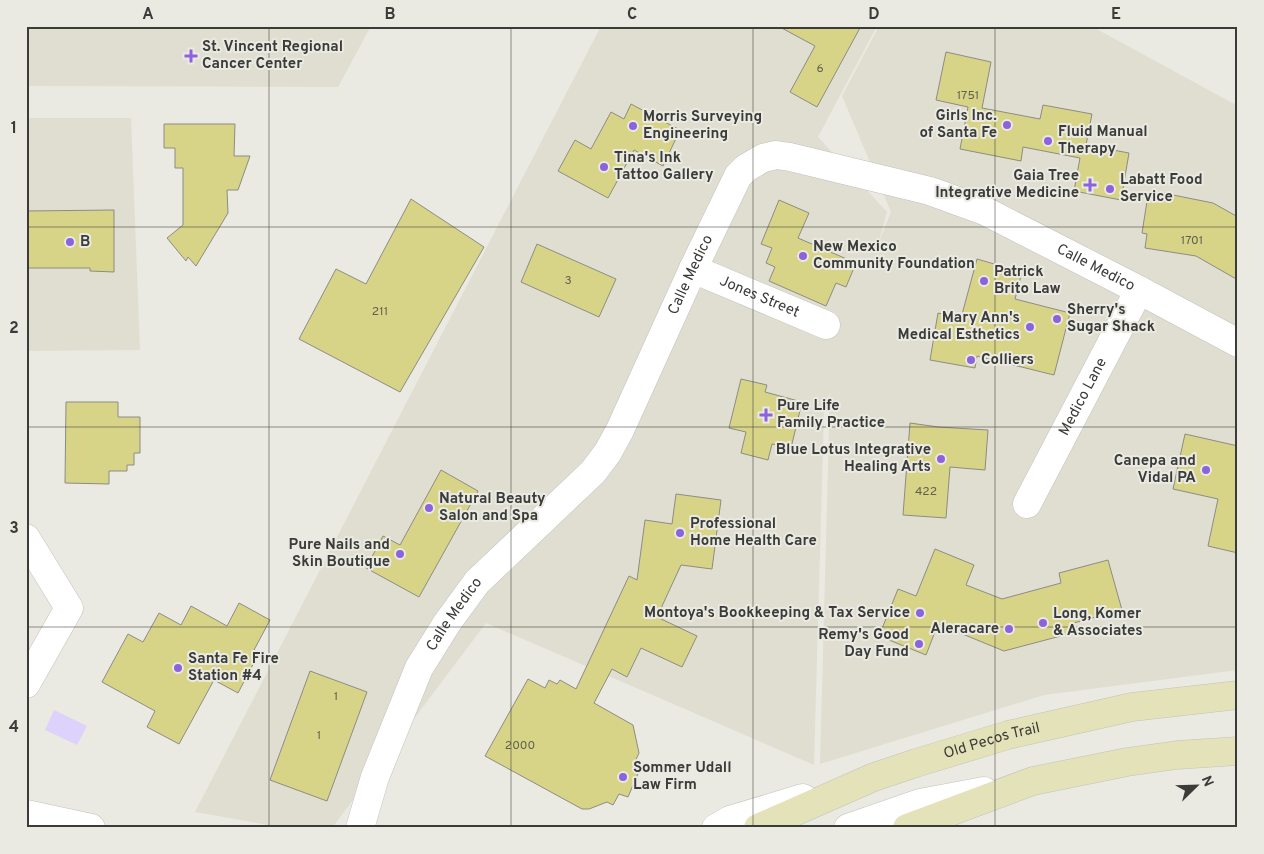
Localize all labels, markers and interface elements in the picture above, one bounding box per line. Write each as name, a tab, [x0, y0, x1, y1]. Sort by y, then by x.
text: A	[142, 5, 154, 25]
text: B	[384, 5, 396, 25]
text: C	[627, 5, 637, 25]
text: D	[868, 5, 880, 25]
text: E	[1111, 5, 1121, 25]
place label: St. Vincent Regional Cancer Center	[202, 38, 343, 74]
marker: St. Vincent Regional Cancer Center	[184, 49, 198, 63]
house number: 6	[816, 61, 824, 77]
house number: 1751	[957, 88, 979, 104]
place label: Girls Inc. of Santa Fe	[919, 107, 997, 143]
place label: Morris Surveying Engineering	[643, 108, 762, 144]
text: 1	[11, 119, 17, 139]
marker: Girls Inc. of Santa Fe	[1001, 119, 1013, 131]
marker: Morris Surveying Engineering	[627, 120, 639, 132]
place label: Fluid Manual Therapy	[1058, 123, 1148, 159]
marker: Fluid Manual Therapy	[1042, 135, 1054, 147]
place label: Tina's Ink Tattoo Gallery	[614, 149, 714, 185]
marker: Tina's Ink Tattoo Gallery	[598, 161, 610, 173]
place label: Gaia Tree Integrative Medicine	[935, 167, 1079, 203]
place label: Labatt Food Service	[1120, 171, 1203, 207]
marker: Gaia Tree Integrative Medicine	[1083, 178, 1097, 192]
marker: Labatt Food Service	[1104, 183, 1116, 195]
street label: Calle Medico	[664, 232, 718, 318]
place label: B	[80, 233, 90, 252]
house number: 1701	[1181, 233, 1203, 249]
marker: B	[64, 236, 76, 248]
place label: New Mexico Community Foundation	[813, 238, 975, 274]
street label: Calle Medico	[1053, 240, 1138, 296]
marker: New Mexico Community Foundation	[797, 250, 809, 262]
place label: Patrick Brito Law	[994, 263, 1061, 299]
street label: Jones Street	[717, 272, 802, 322]
house number: 3	[564, 273, 572, 289]
marker: Patrick Brito Law	[978, 275, 990, 287]
place label: Sherry's Sugar Shack	[1067, 301, 1155, 337]
house number: 211	[372, 304, 388, 320]
place label: Mary Ann's Medical Esthetics	[898, 309, 1020, 345]
marker: Sherry's Sugar Shack	[1051, 313, 1063, 325]
text: 2	[9, 319, 19, 339]
marker: Mary Ann's Medical Esthetics	[1024, 321, 1036, 333]
place label: Colliers	[981, 351, 1034, 370]
marker: Colliers	[965, 354, 977, 366]
street label: Medico Lane	[1055, 355, 1111, 439]
place label: Pure Life Family Practice	[777, 397, 885, 433]
marker: Pure Life Family Practice	[759, 408, 773, 422]
place label: Blue Lotus Integrative Healing Arts	[776, 441, 931, 477]
place label: Canepa and Vidal PA	[1114, 452, 1196, 488]
marker: Blue Lotus Integrative Healing Arts	[935, 453, 947, 465]
marker: Canepa and Vidal PA	[1200, 464, 1212, 476]
house number: 422	[915, 484, 937, 500]
place label: Natural Beauty Salon and Spa	[439, 490, 546, 526]
marker: Natural Beauty Salon and Spa	[423, 502, 435, 514]
place label: Professional Home Health Care	[690, 515, 817, 551]
text: 3	[9, 519, 19, 539]
marker: Professional Home Health Care	[674, 527, 686, 539]
place label: Pure Nails and Skin Boutique	[289, 536, 390, 572]
marker: Pure Nails and Skin Boutique	[394, 548, 406, 560]
street label: Calle Medico	[422, 574, 487, 655]
place label: Montoya's Bookkeeping & Tax Service	[644, 604, 910, 623]
place label: Long, Komer & Associates	[1053, 605, 1143, 641]
marker: Montoya's Bookkeeping & Tax Service	[914, 607, 926, 619]
marker: Long, Komer & Associates	[1037, 617, 1049, 629]
place label: Aleracare	[930, 620, 999, 639]
marker: Aleracare	[1003, 623, 1015, 635]
place label: Remy's Good Day Fund	[818, 626, 909, 662]
marker: Remy's Good Day Fund	[913, 638, 925, 650]
place label: Santa Fe Fire Station #4	[188, 650, 279, 686]
marker: Santa Fe Fire Station #4	[172, 662, 184, 674]
house number: 1	[334, 689, 338, 705]
text: 4	[9, 718, 19, 738]
street label: Old Pecos Trail	[941, 719, 1042, 764]
house number: 1	[317, 728, 321, 744]
house number: 2000	[505, 738, 535, 754]
place label: Sommer Udall Law Firm	[633, 759, 732, 795]
north arrow	[1172, 762, 1222, 812]
marker: Sommer Udall Law Firm	[617, 771, 629, 783]
text: N	[1197, 774, 1216, 789]

